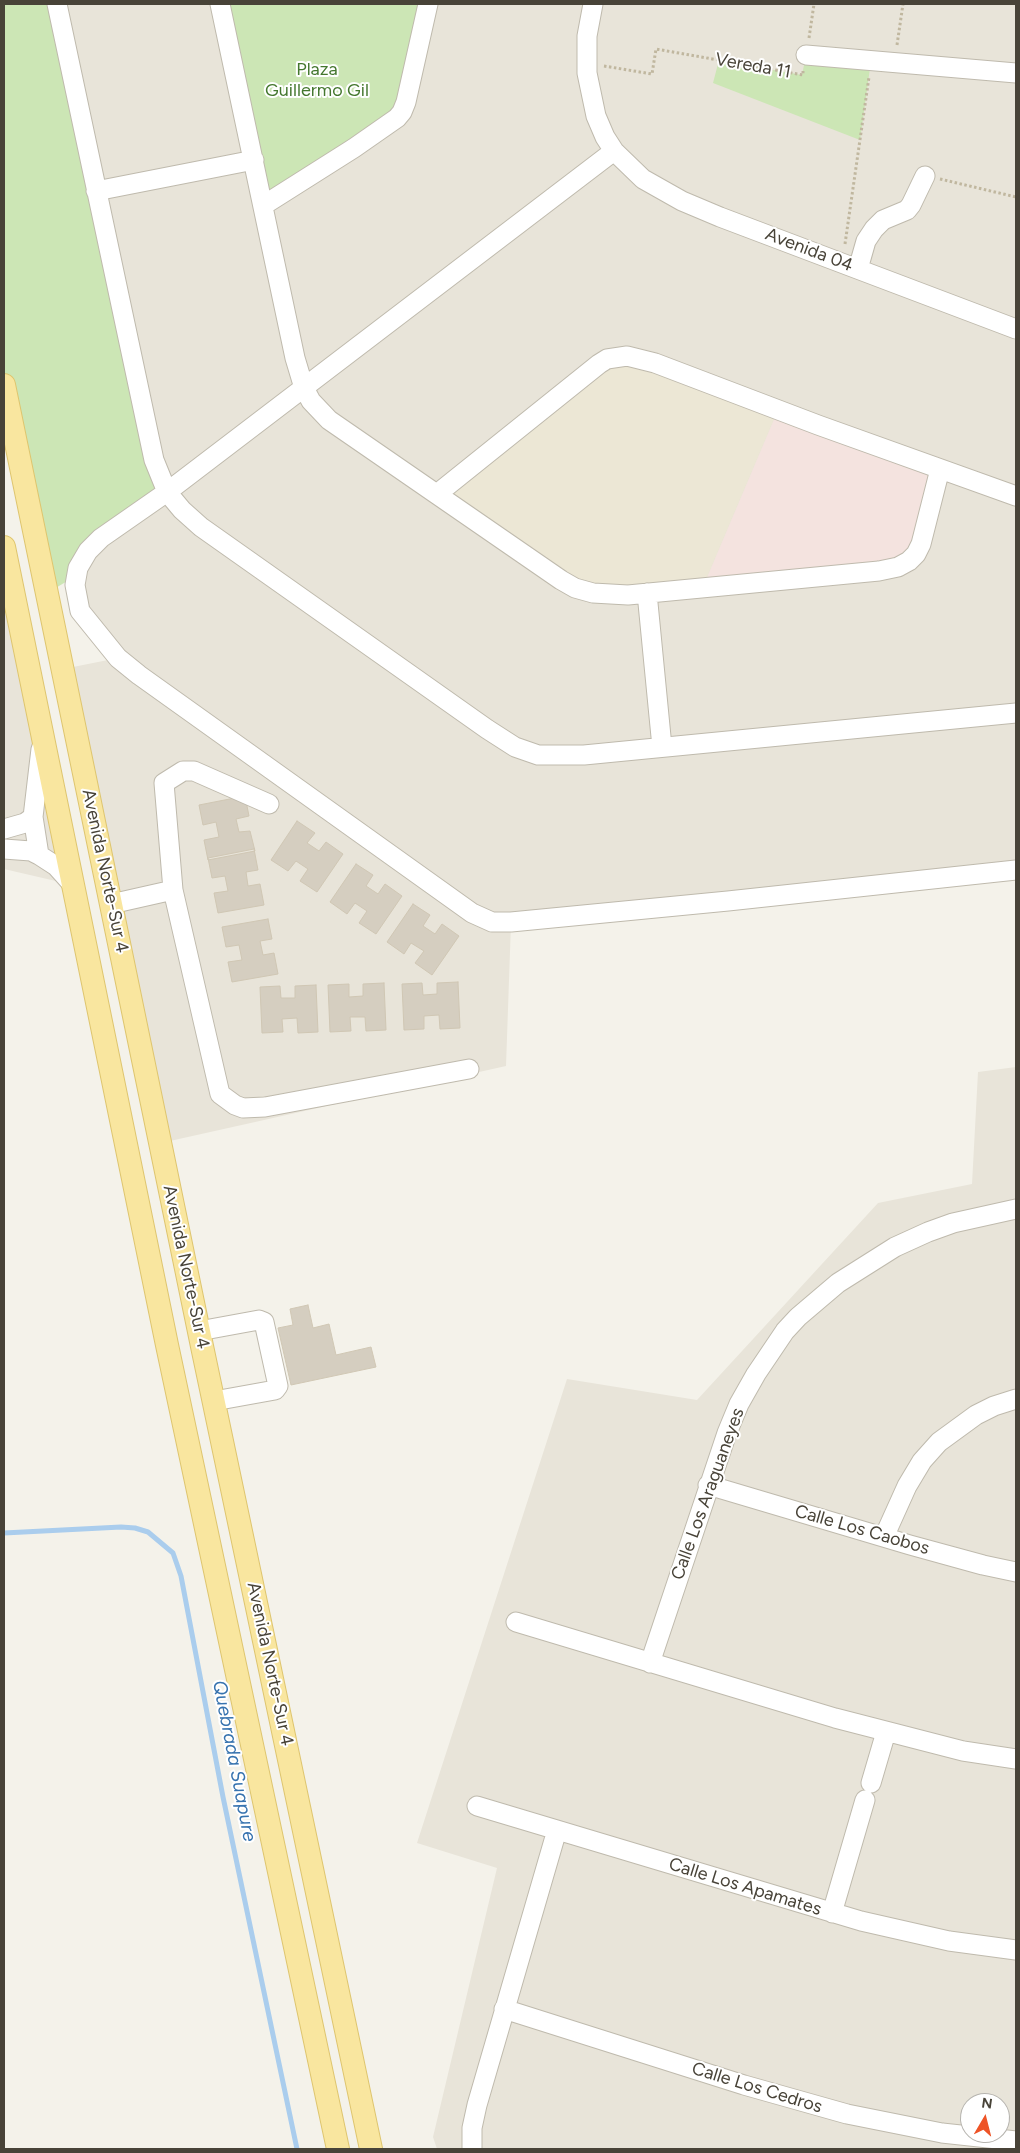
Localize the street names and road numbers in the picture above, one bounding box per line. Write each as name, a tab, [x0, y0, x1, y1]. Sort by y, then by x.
street label: Vereda 11	[713, 49, 793, 83]
street label: Avenida 04	[762, 223, 856, 277]
street label: Avenida Norte-Sur 4	[77, 787, 133, 955]
street label: Avenida Norte-Sur 4	[158, 1183, 214, 1351]
street label: Calle Los Araguaneyes	[667, 1405, 749, 1583]
street label: Calle Los Caobos	[792, 1500, 932, 1560]
street label: Avenida Norte-Sur 4	[242, 1580, 298, 1748]
street label: Calle Los Apamates	[666, 1854, 824, 1920]
street label: Calle Los Cedros	[689, 2058, 825, 2118]

